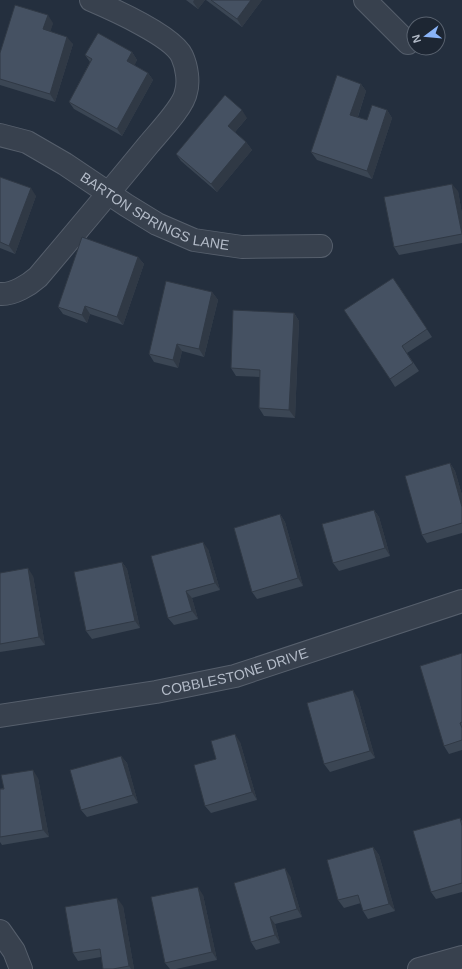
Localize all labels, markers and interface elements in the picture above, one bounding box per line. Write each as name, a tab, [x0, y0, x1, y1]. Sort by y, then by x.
north arrow	[406, 16, 446, 56]
text: N	[410, 33, 423, 44]
street label: BARTON SPRINGS LANE	[78, 169, 230, 253]
street label: COBBLESTONE DRIVE	[160, 644, 310, 699]

